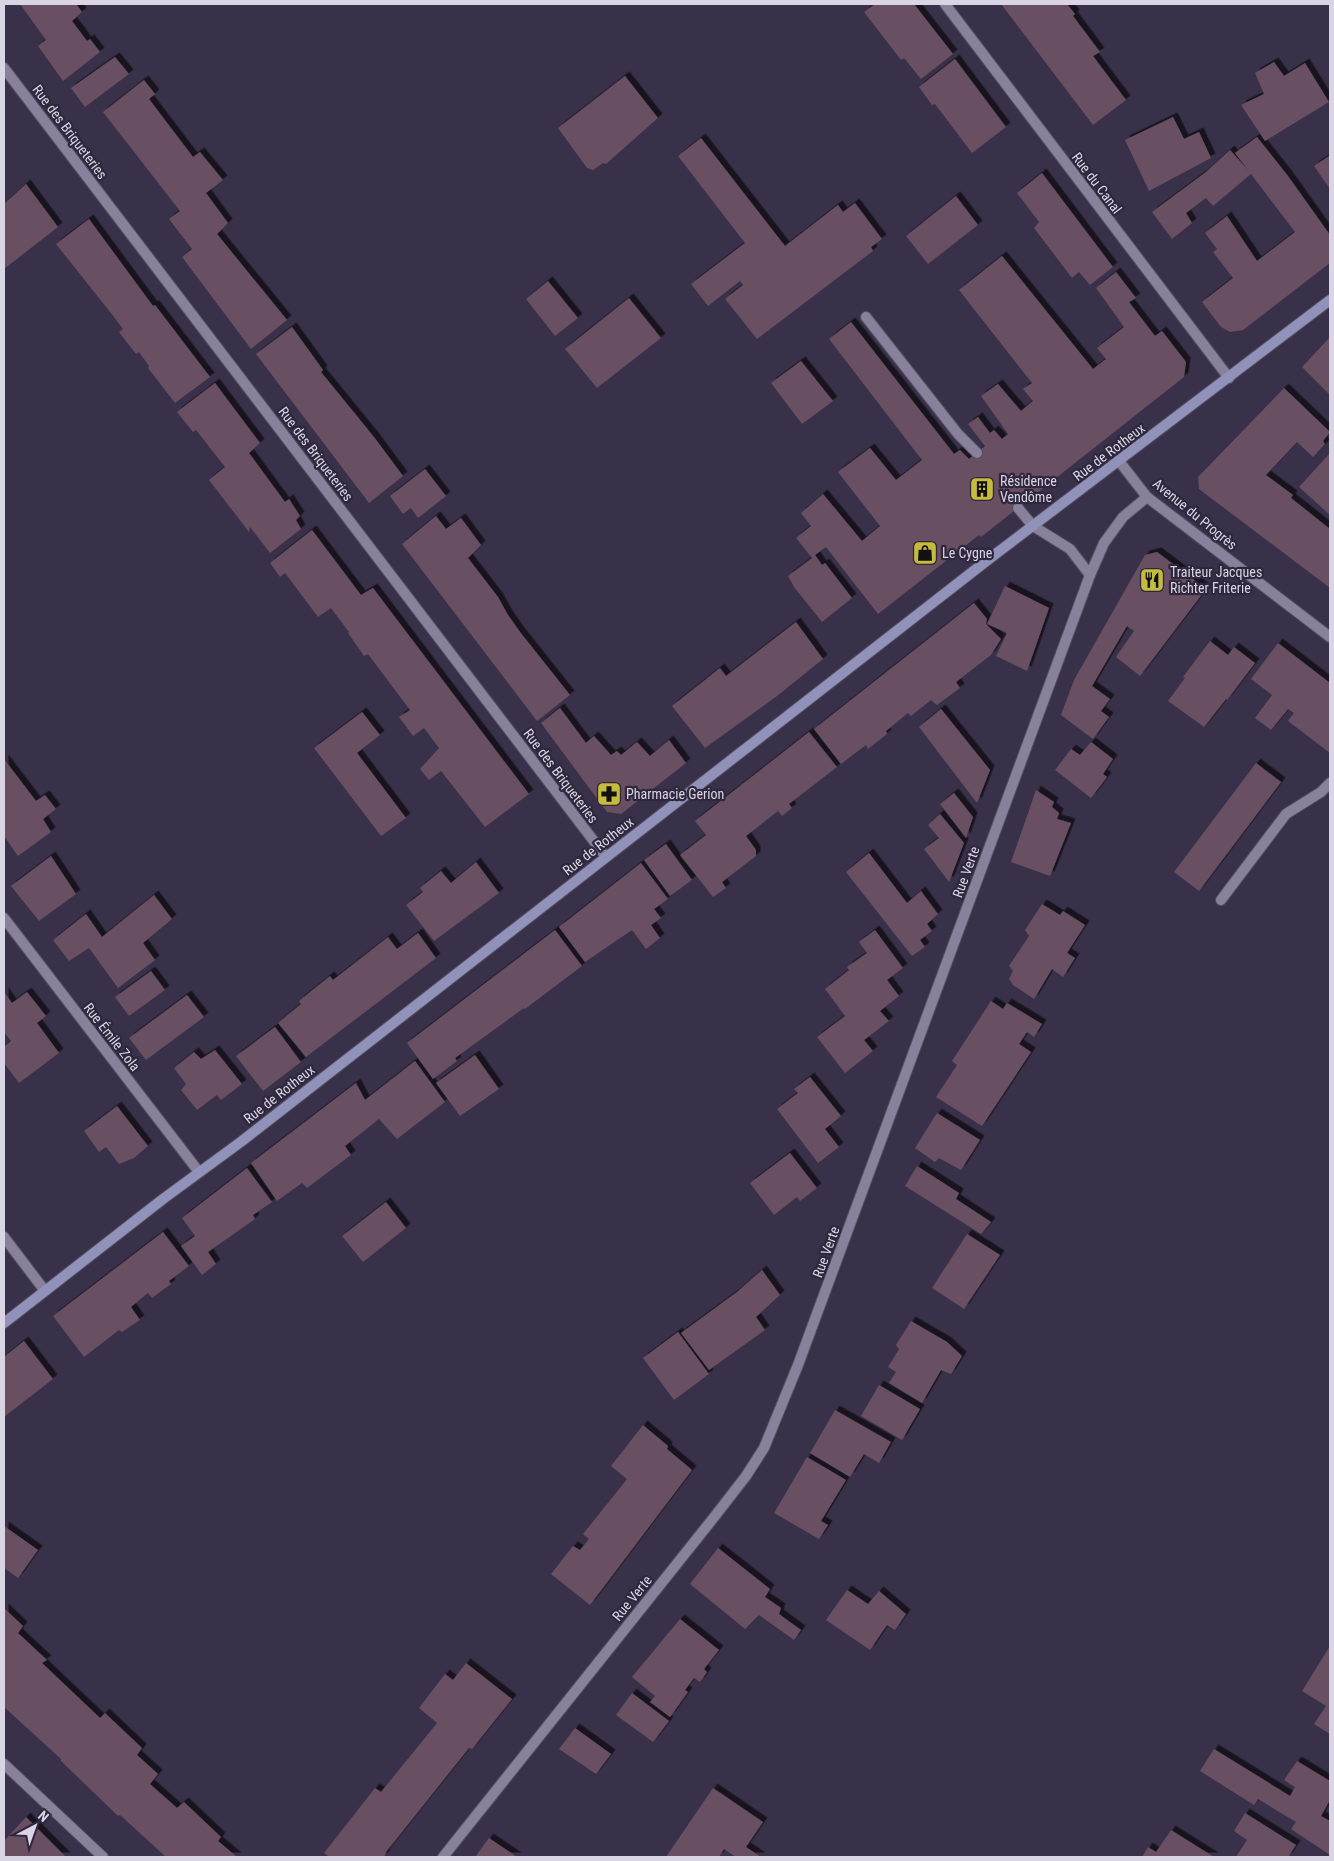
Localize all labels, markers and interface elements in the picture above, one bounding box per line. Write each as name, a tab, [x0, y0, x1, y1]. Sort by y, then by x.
street label: Rue des Briqueteries	[29, 82, 111, 182]
street label: Rue du Canal	[1069, 149, 1125, 217]
street label: Rue des Briqueteries	[275, 404, 357, 504]
street label: Rue de Rotheux	[1070, 420, 1148, 484]
place label: Résidence Vendôme	[1000, 473, 1057, 505]
street label: Avenue du Progrès	[1150, 475, 1240, 553]
building icon: Résidence Vendôme	[969, 476, 995, 502]
shop icon: Le Cygne	[912, 540, 938, 566]
place label: Le Cygne	[942, 545, 993, 561]
place label: Traiteur Jacques Richter Friterie	[1170, 564, 1262, 596]
restaurant icon: Traiteur Jacques Richter Friterie	[1139, 567, 1165, 593]
street label: Rue des Briqueteries	[520, 726, 602, 826]
pharmacy icon: Pharmacie Gerion	[596, 781, 622, 807]
place label: Pharmacie Gerion	[626, 786, 724, 802]
street label: Rue de Rotheux	[559, 813, 637, 879]
street label: Rue Verte	[949, 844, 983, 900]
street label: Rue Émile Zola	[81, 999, 144, 1074]
street label: Rue de Rotheux	[240, 1061, 318, 1127]
street label: Rue Verte	[809, 1224, 843, 1280]
street label: Rue Verte	[609, 1572, 655, 1624]
north arrow	[10, 1801, 60, 1851]
text: N	[35, 1807, 52, 1825]

